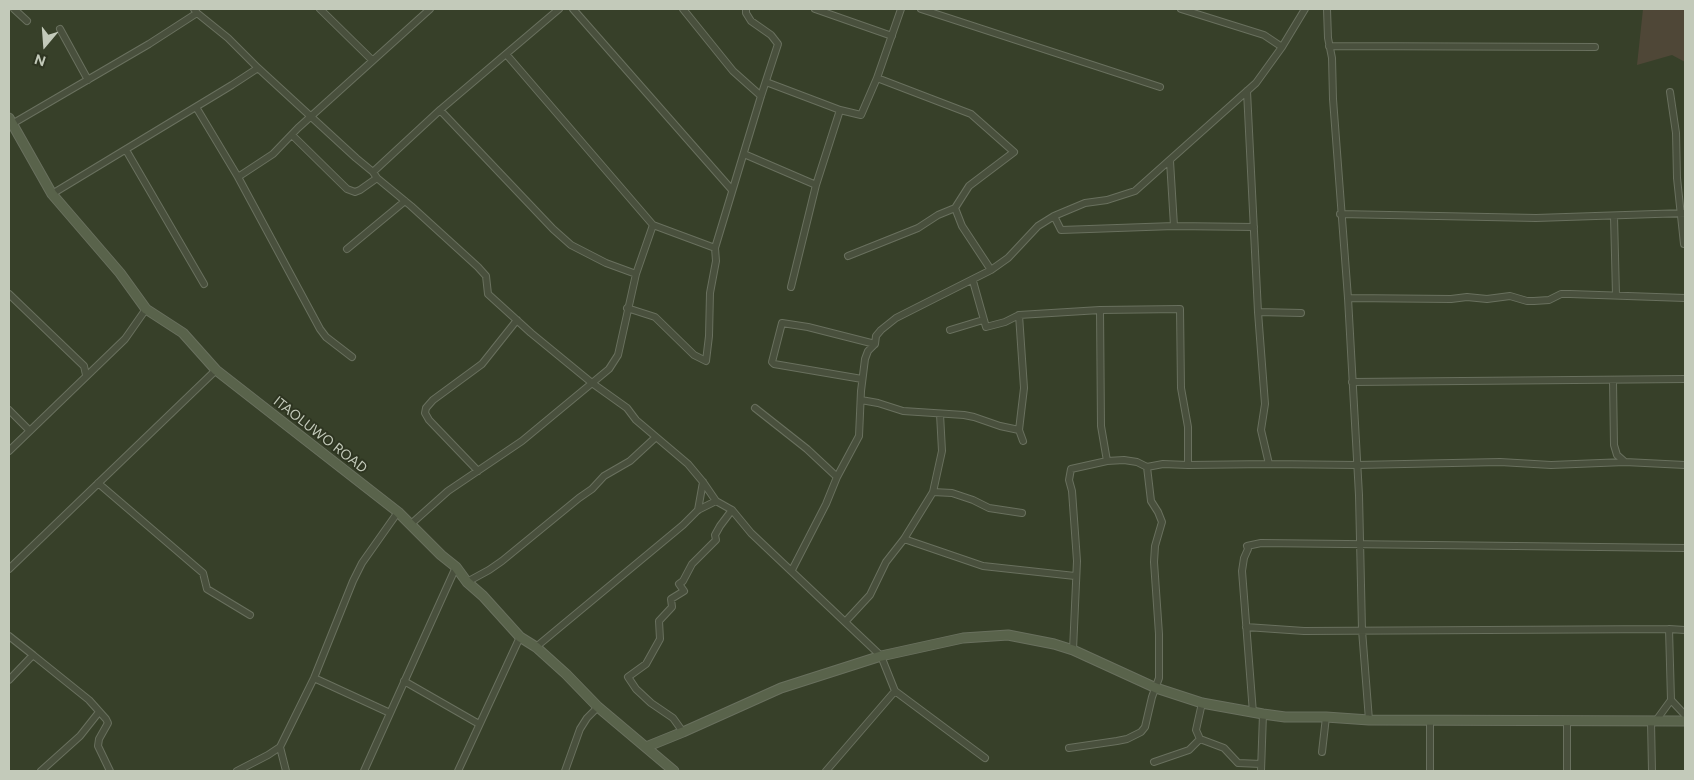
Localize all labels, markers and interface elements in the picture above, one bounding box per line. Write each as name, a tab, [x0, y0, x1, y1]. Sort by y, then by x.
north arrow	[20, 20, 70, 70]
text: N	[32, 50, 48, 70]
street label: ITAOLUWO ROAD	[270, 393, 370, 477]

